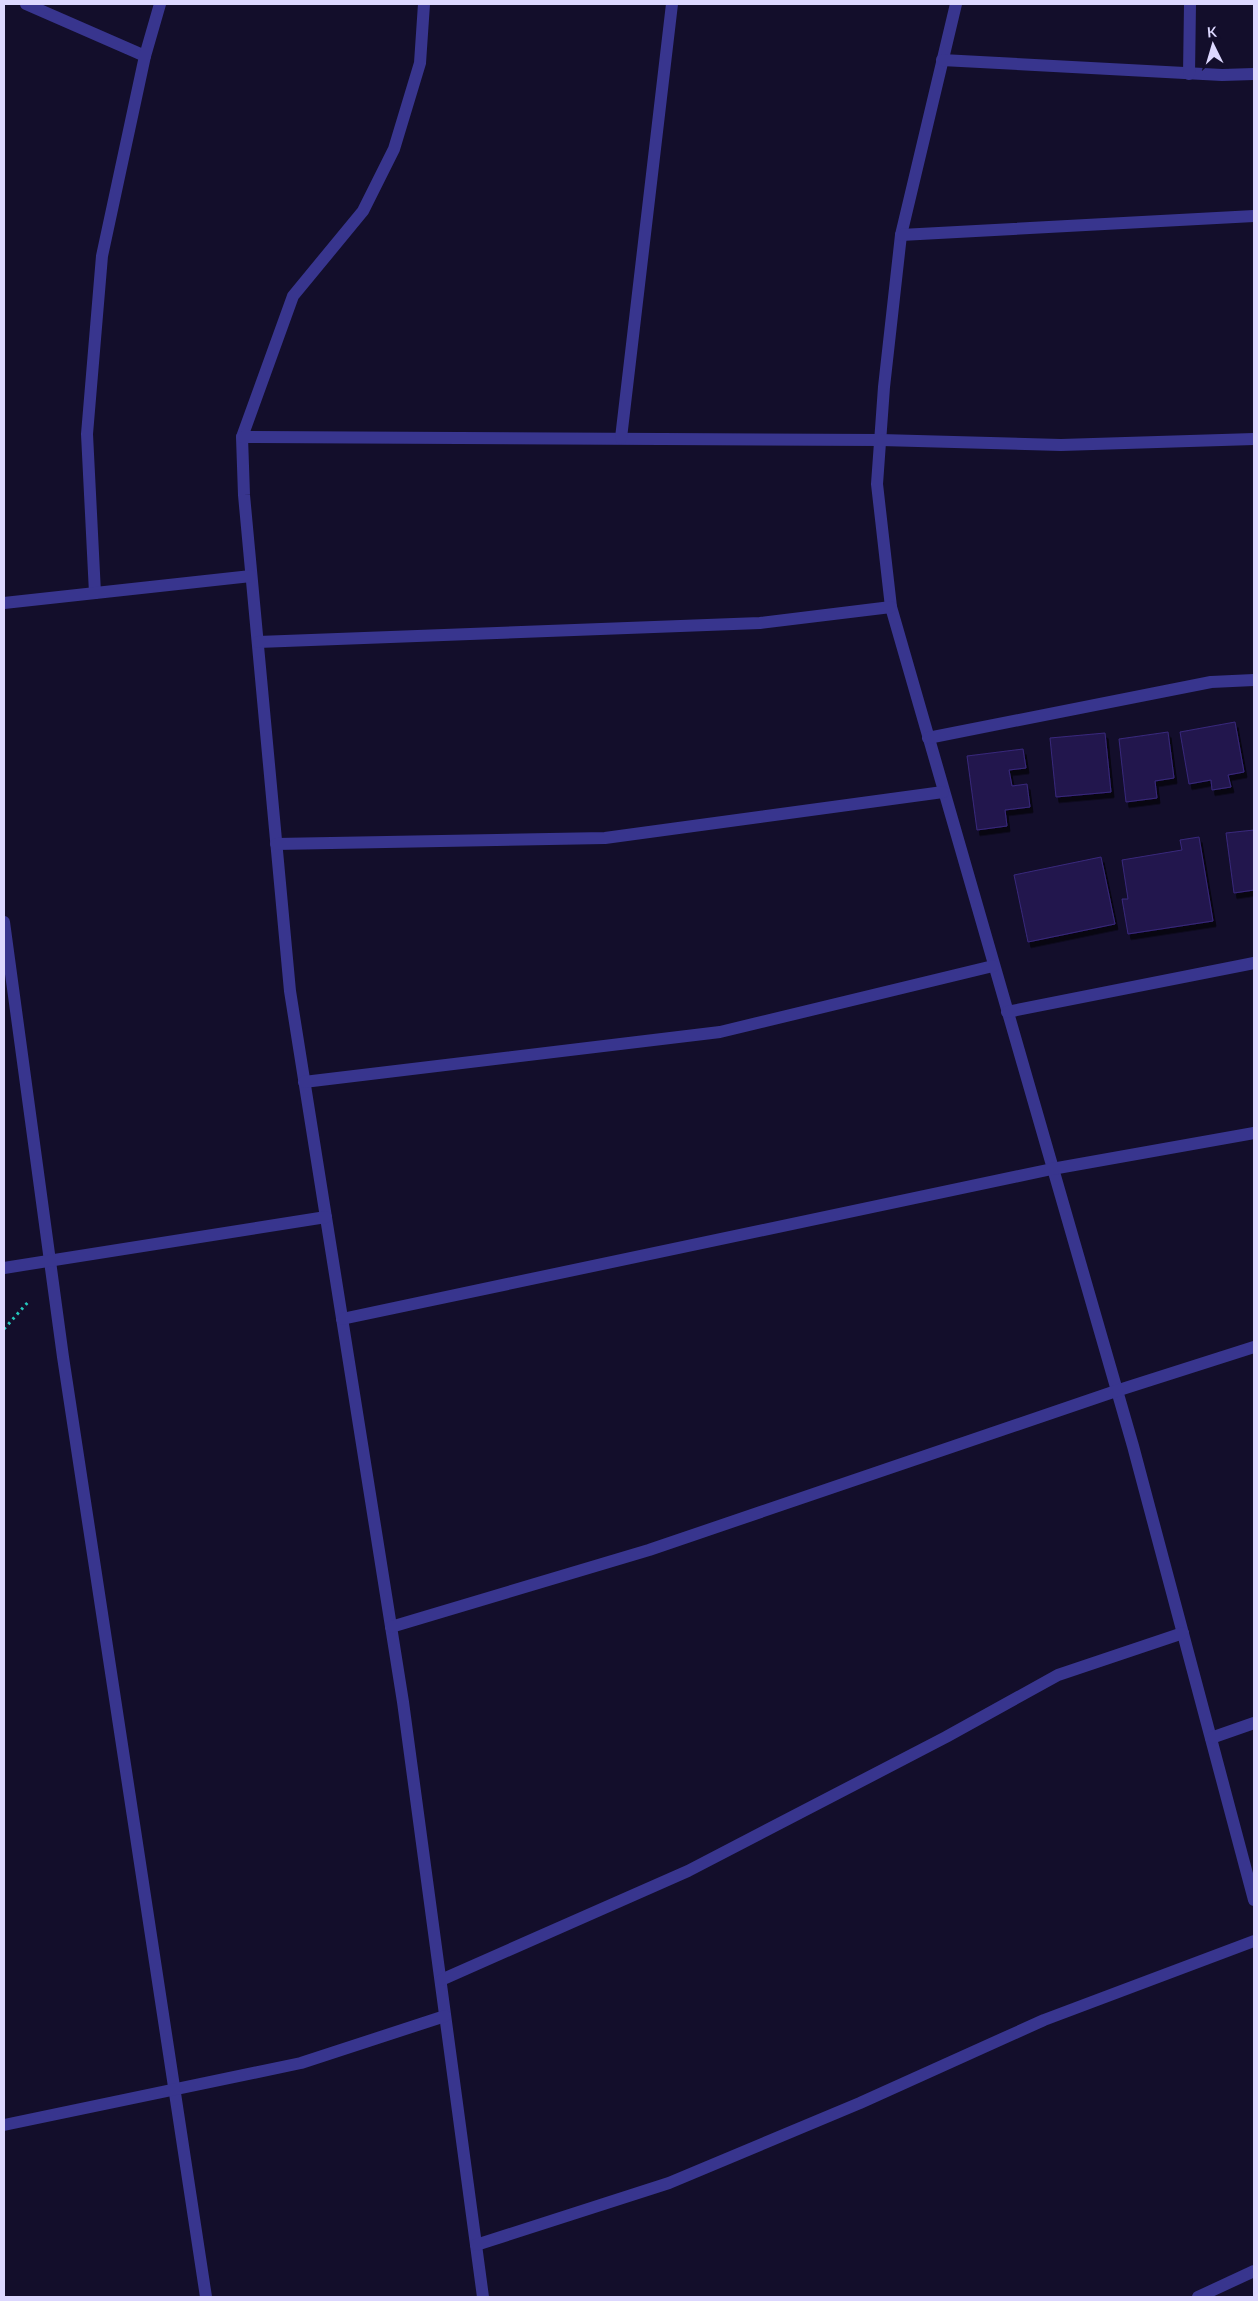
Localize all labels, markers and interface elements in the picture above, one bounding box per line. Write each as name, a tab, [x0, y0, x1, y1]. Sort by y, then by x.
north arrow	[1188, 20, 1238, 70]
text: K	[1206, 23, 1218, 40]

